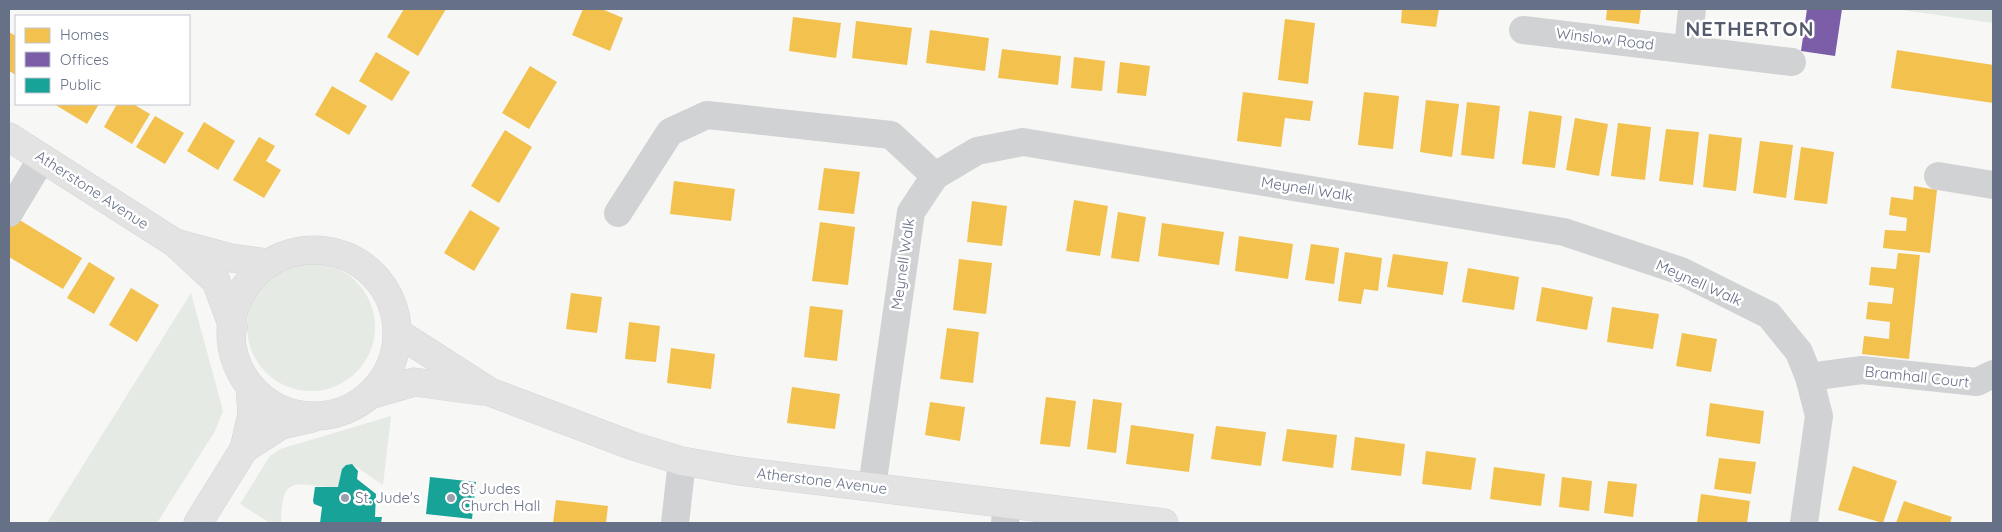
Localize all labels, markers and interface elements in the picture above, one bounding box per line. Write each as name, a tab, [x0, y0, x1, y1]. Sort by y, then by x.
legend	[15, 15, 190, 105]
district label: NETHERTON	[1686, 16, 1814, 41]
street label: Winslow Road	[1555, 23, 1655, 54]
text: Homes	[60, 25, 109, 44]
text: Offices	[60, 50, 109, 69]
text: Public	[60, 75, 101, 94]
street label: Atherstone Avenue	[32, 146, 152, 233]
street label: Meynell Walk	[1260, 172, 1354, 205]
street label: Meynell Walk	[887, 217, 918, 311]
street label: Meynell Walk	[1653, 255, 1745, 310]
street label: Bramhall Court	[1864, 362, 1970, 391]
street label: Atherstone Avenue	[756, 463, 888, 498]
place label: St Judes Church Hall	[461, 479, 540, 515]
place label: St. Jude's	[355, 488, 420, 507]
marker: St. Jude's	[339, 492, 351, 504]
marker: St Judes Church Hall	[445, 492, 457, 504]

